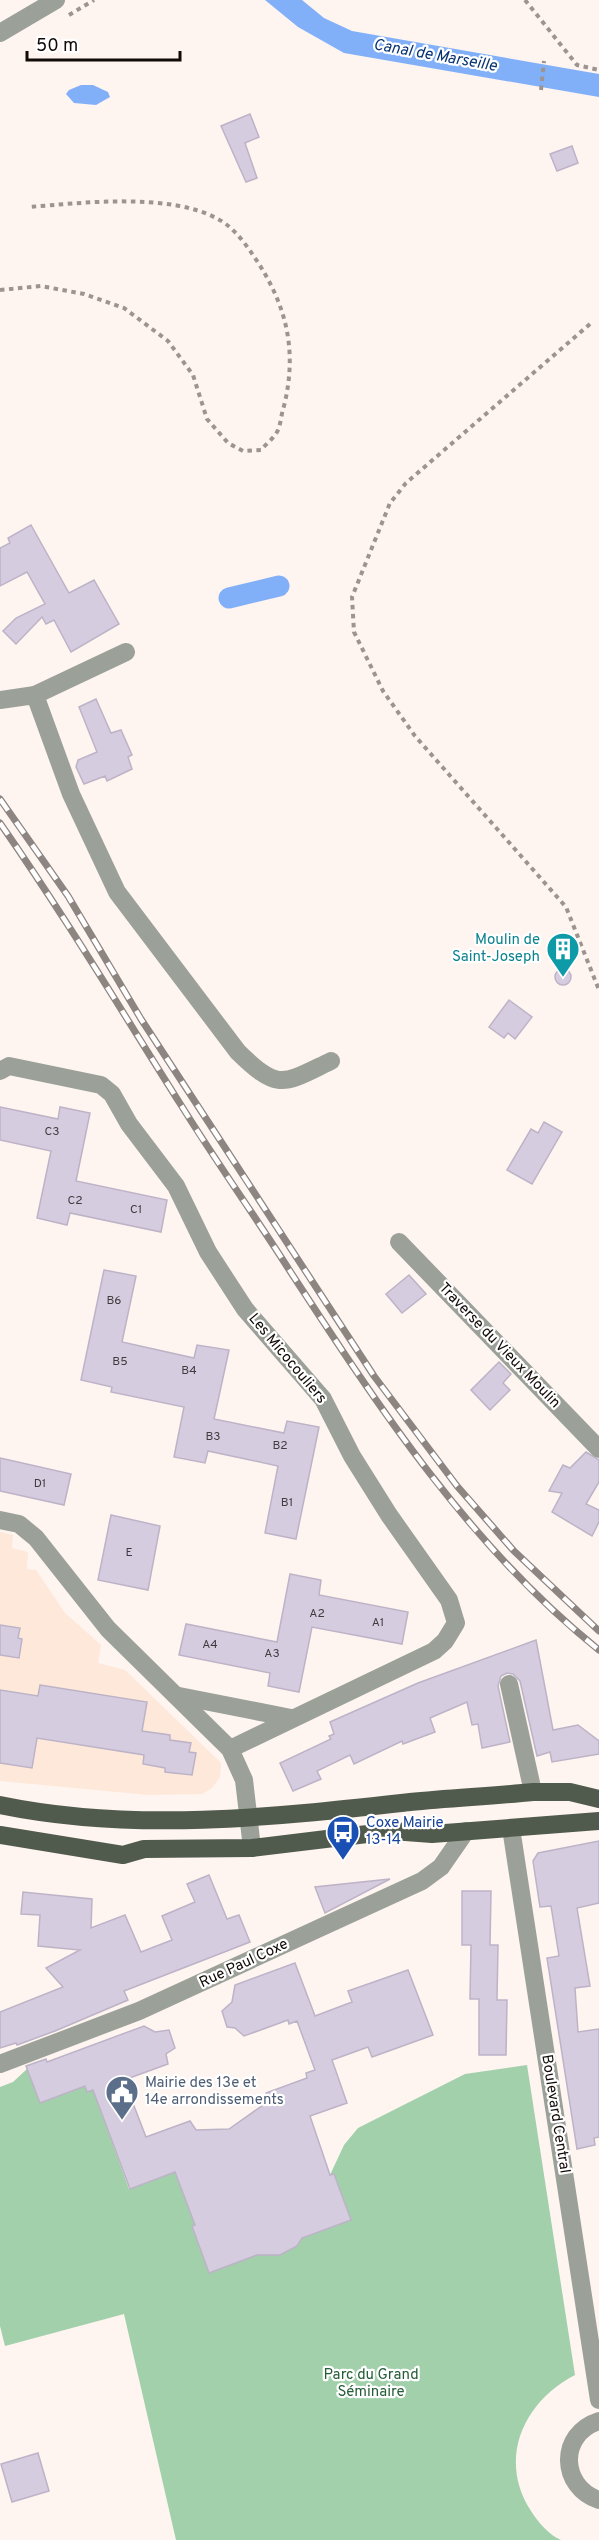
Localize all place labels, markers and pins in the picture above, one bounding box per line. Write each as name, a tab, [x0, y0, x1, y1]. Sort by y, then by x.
place label: Moulin de Saint-Joseph	[452, 931, 540, 967]
building icon: Moulin de Saint-Joseph	[545, 931, 581, 978]
bus stop icon: Coxe Mairie 13-14	[325, 1814, 361, 1861]
place label: Coxe Mairie 13-14	[366, 1814, 444, 1850]
public building icon: Mairie des 13e et 14e arrondissements	[104, 2074, 140, 2121]
place label: Mairie des 13e et 14e arrondissements	[145, 2074, 284, 2110]

